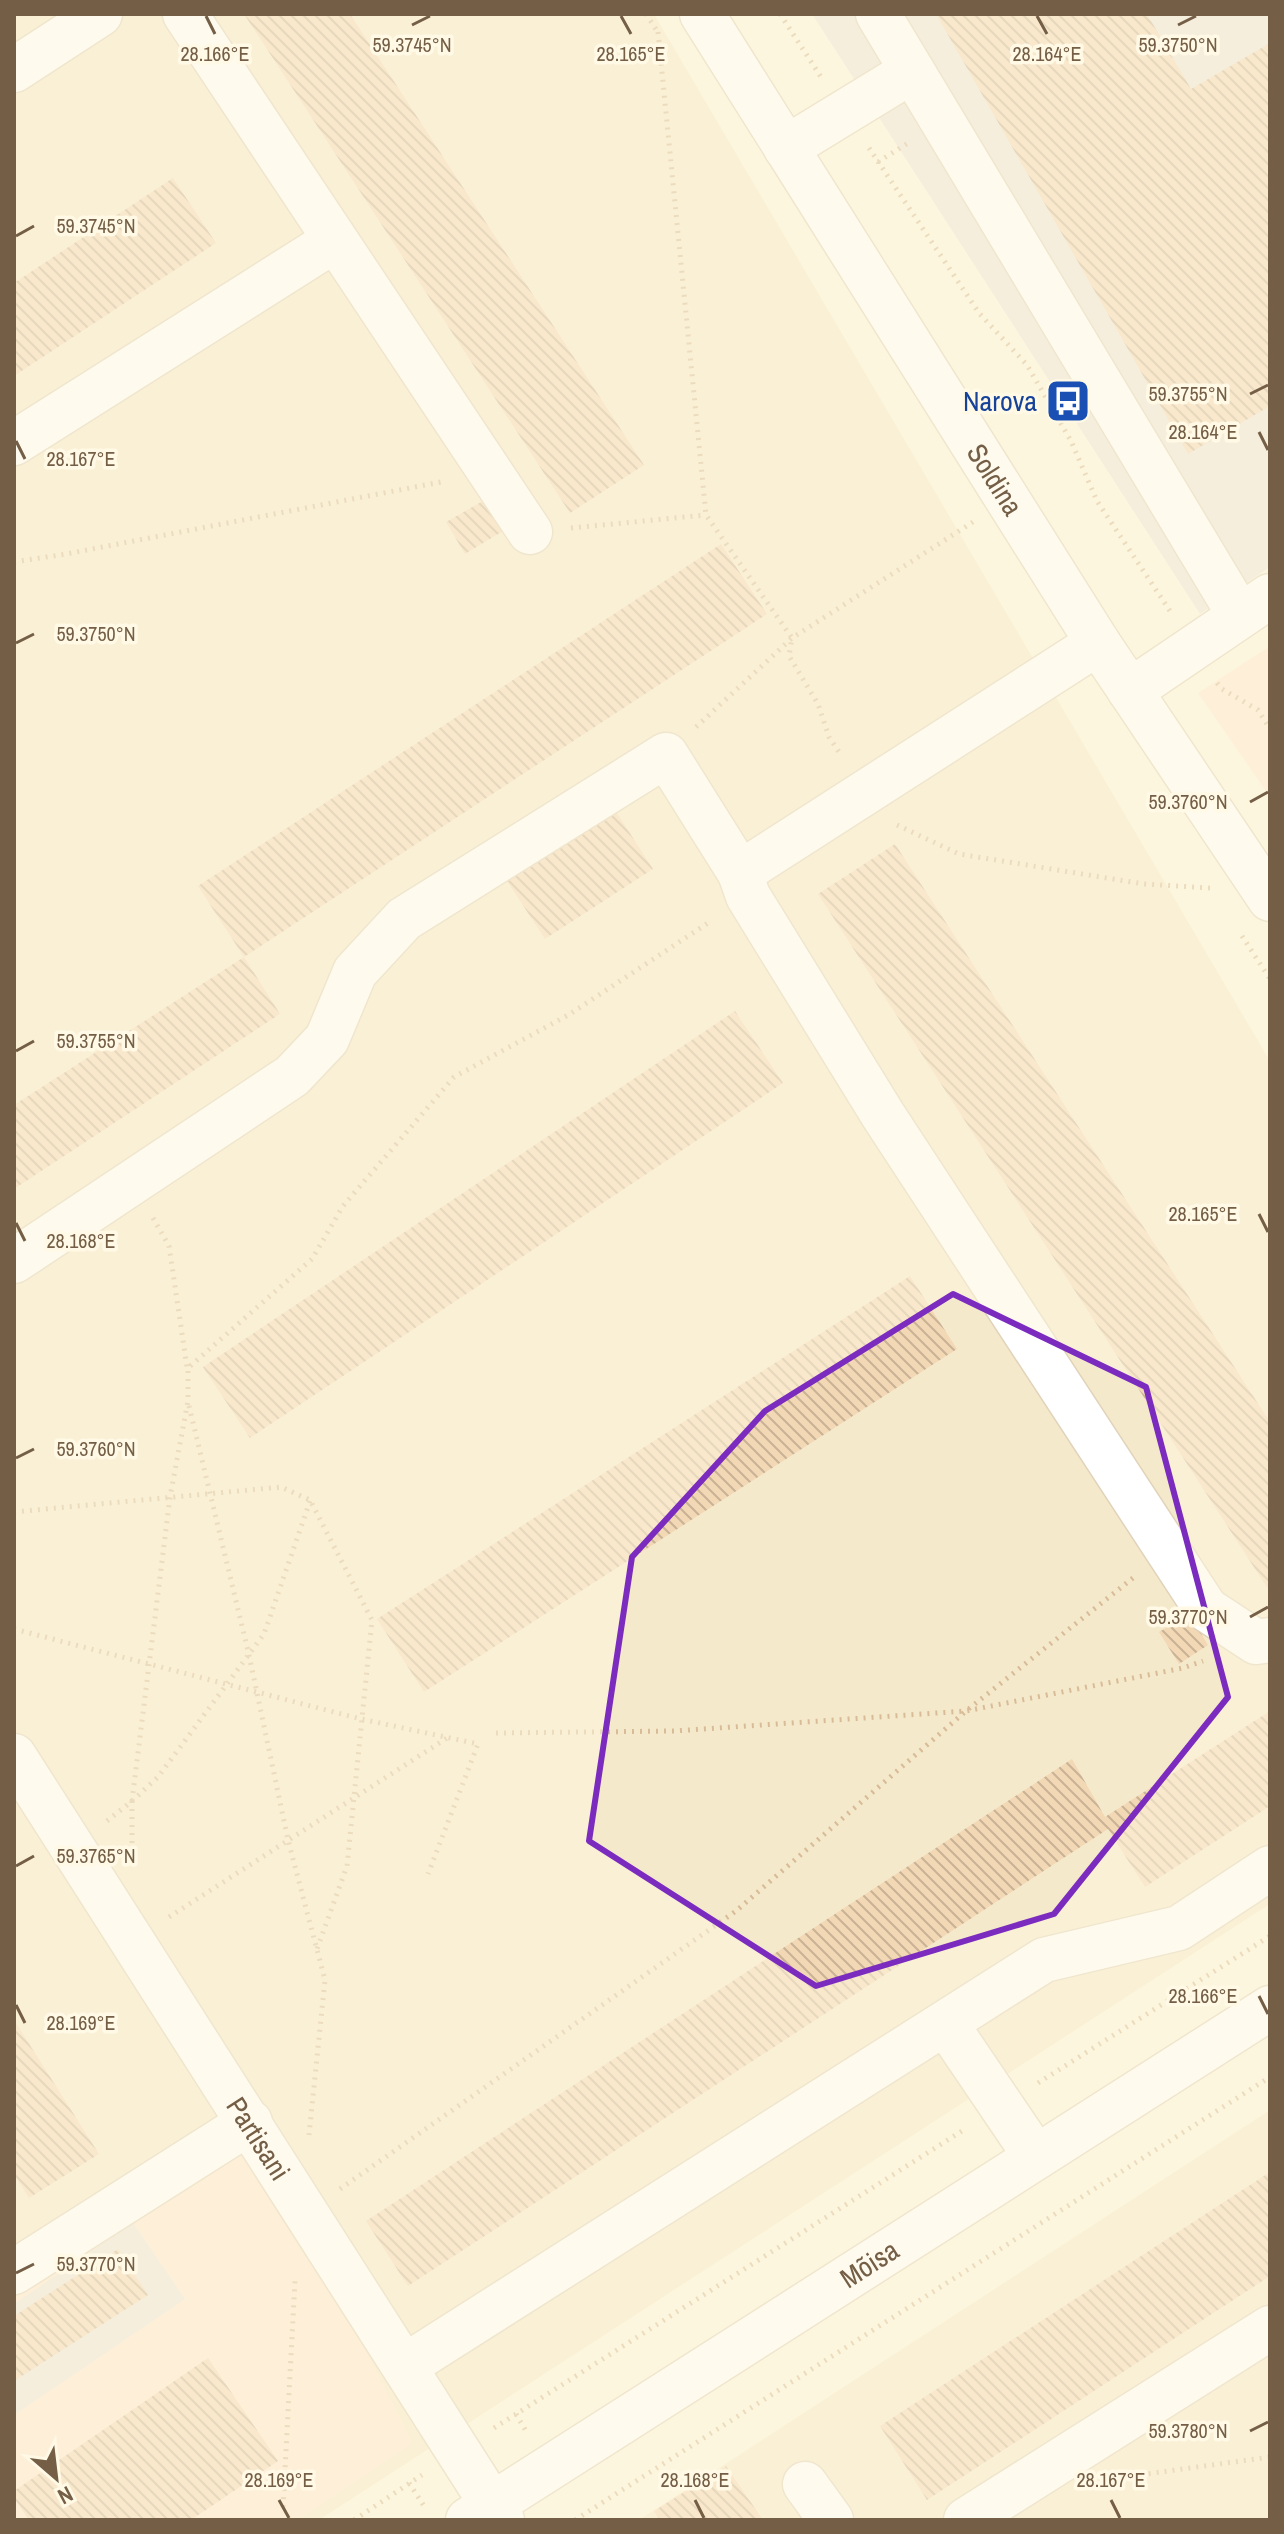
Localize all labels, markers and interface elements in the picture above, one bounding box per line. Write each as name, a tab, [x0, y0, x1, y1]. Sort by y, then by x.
text: 59.3745°N	[372, 31, 452, 58]
text: 59.3750°N	[1138, 31, 1218, 58]
text: 28.166°E	[180, 40, 250, 67]
text: 28.165°E	[596, 40, 666, 67]
text: 28.164°E	[1012, 40, 1082, 67]
text: 59.3745°N	[56, 212, 136, 239]
bus stop icon: Narova	[1044, 377, 1092, 425]
text: 59.3755°N	[1148, 380, 1228, 407]
place label: Narova	[963, 382, 1037, 420]
text: 28.164°E	[1168, 418, 1238, 445]
street label: Soldina	[958, 436, 1032, 523]
text: 28.167°E	[46, 445, 116, 472]
text: 59.3750°N	[56, 620, 136, 647]
text: 59.3760°N	[1148, 788, 1228, 815]
text: 59.3755°N	[56, 1027, 136, 1054]
text: 28.165°E	[1168, 1200, 1238, 1227]
text: 28.168°E	[46, 1227, 116, 1254]
text: 59.3760°N	[56, 1435, 136, 1462]
text: 59.3770°N	[1148, 1603, 1228, 1630]
text: 59.3765°N	[56, 1842, 136, 1869]
text: 28.166°E	[1168, 1982, 1238, 2009]
text: 28.169°E	[46, 2009, 116, 2036]
street label: Partisani	[218, 2090, 299, 2188]
street label: Mõisa	[833, 2231, 906, 2297]
text: 59.3770°N	[56, 2250, 136, 2277]
text: 59.3780°N	[1148, 2417, 1228, 2444]
north arrow	[16, 2438, 96, 2518]
text: 28.169°E	[244, 2466, 314, 2493]
text: 28.168°E	[660, 2466, 730, 2493]
text: 28.167°E	[1076, 2466, 1146, 2493]
text: N	[53, 2479, 78, 2512]

